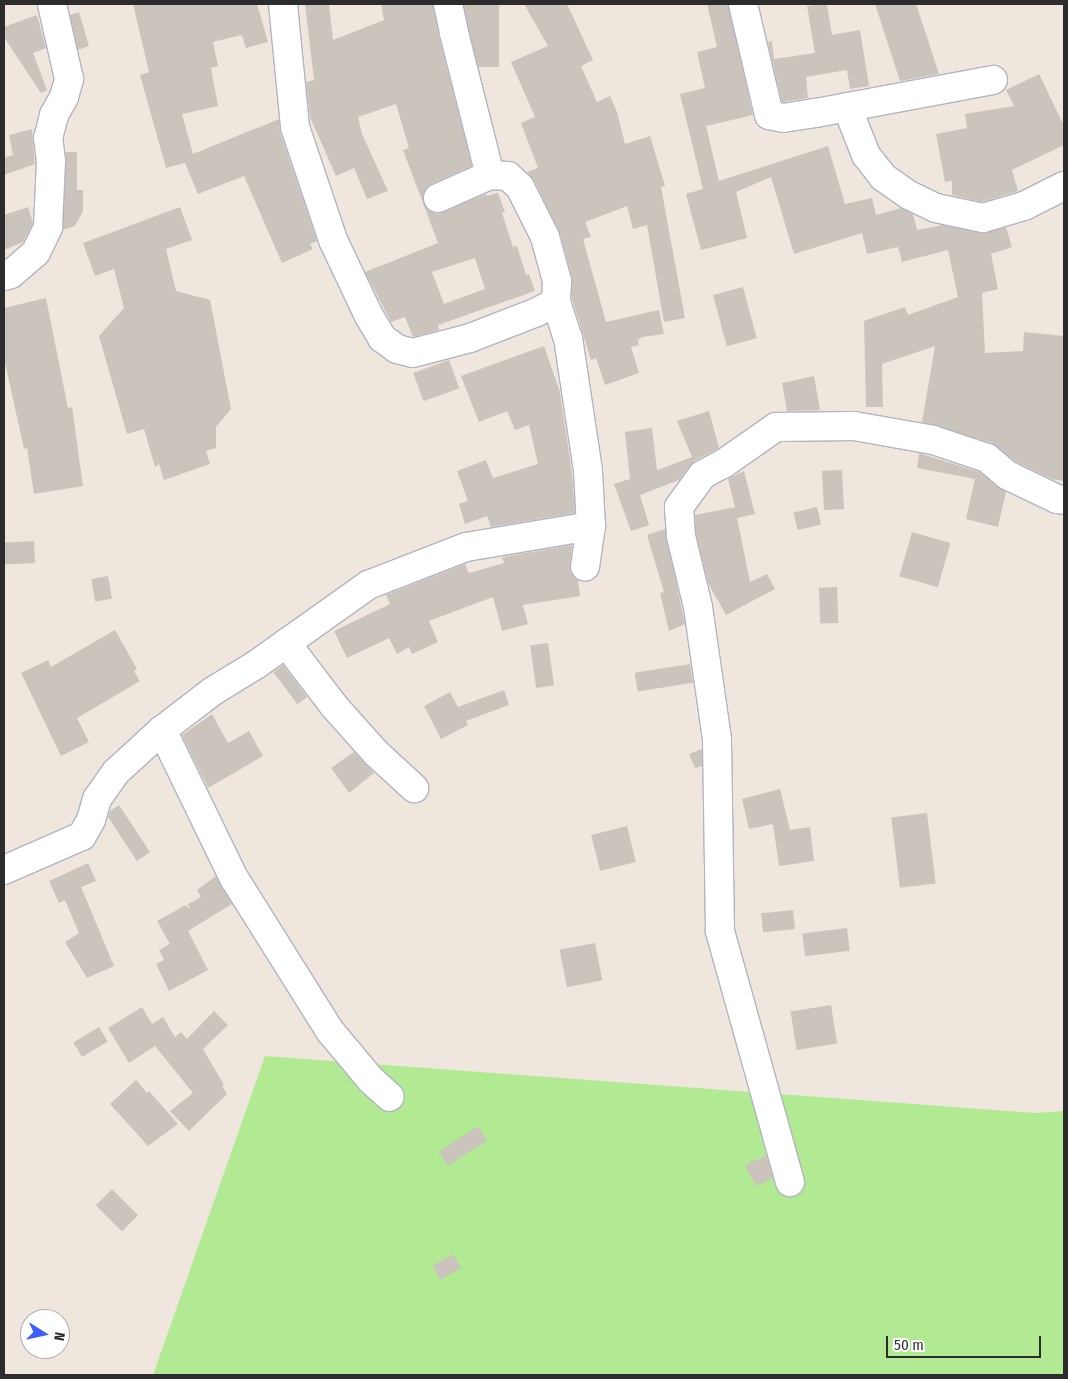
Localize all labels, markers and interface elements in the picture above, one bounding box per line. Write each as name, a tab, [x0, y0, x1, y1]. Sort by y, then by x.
north arrow	[20, 1309, 70, 1359]
scale bar	[888, 1326, 1043, 1358]
text: N	[50, 1331, 68, 1342]
text: 50 m	[894, 1336, 924, 1354]

